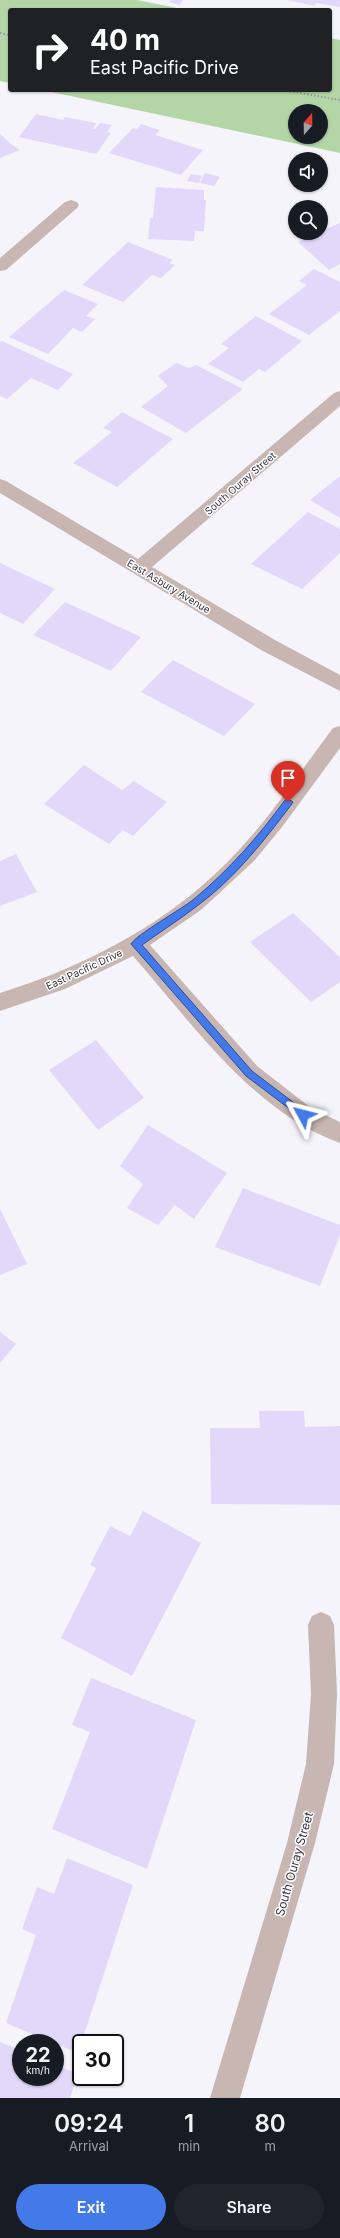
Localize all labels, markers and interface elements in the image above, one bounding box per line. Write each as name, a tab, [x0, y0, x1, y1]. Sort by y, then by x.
text: 40 m	[90, 23, 160, 57]
icon: right	[24, 24, 76, 76]
text: East Pacific Drive	[90, 57, 239, 78]
north arrow	[288, 104, 328, 144]
map controls	[288, 104, 328, 240]
button: sound	[288, 152, 328, 192]
button: search	[288, 200, 328, 240]
street label: South Ouray Street	[202, 449, 278, 517]
street label: East Asbury Avenue	[125, 556, 213, 616]
pin	[271, 761, 305, 802]
icon: arrive	[277, 767, 299, 789]
street label: East Pacific Drive	[44, 946, 124, 992]
position arrow	[282, 1094, 324, 1136]
street label: South Ouray Street	[272, 1810, 316, 1918]
speed limit sign: 30	[72, 2034, 124, 2086]
text: 22	[25, 2043, 51, 2067]
text: km/h	[26, 2064, 50, 2076]
text: 09:24	[54, 2109, 124, 2138]
text: 1	[184, 2109, 194, 2138]
text: 80	[254, 2109, 286, 2138]
text: Arrival	[69, 2138, 109, 2154]
text: min	[178, 2138, 200, 2154]
text: m	[264, 2138, 276, 2154]
button: Exit	[16, 2184, 166, 2230]
button: Share	[174, 2184, 324, 2230]

